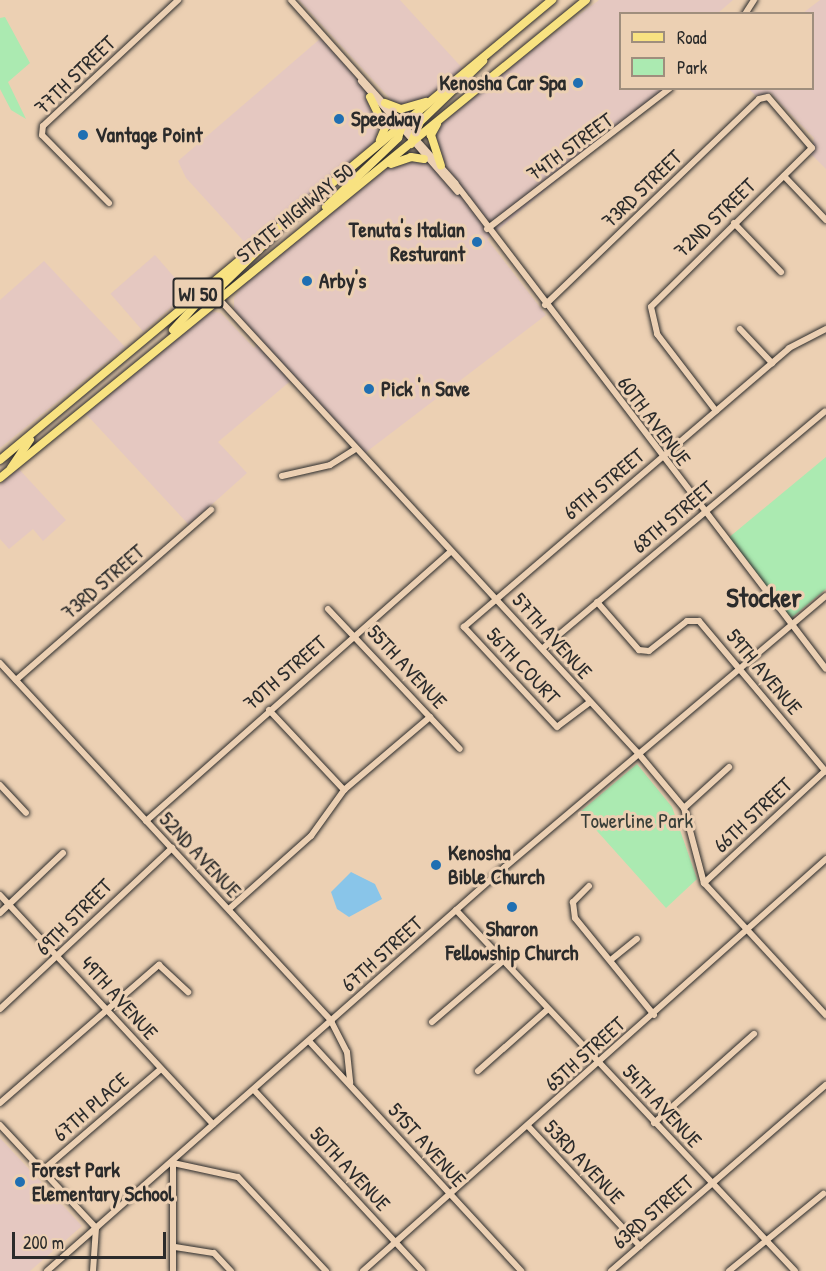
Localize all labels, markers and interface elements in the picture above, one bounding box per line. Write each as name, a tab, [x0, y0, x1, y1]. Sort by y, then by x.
legend	[619, 12, 814, 90]
text: Road	[677, 25, 707, 50]
street label: 77TH STREET	[29, 30, 121, 120]
text: Park	[677, 55, 707, 80]
place label: Kenosha Car Spa	[439, 70, 566, 96]
marker: Kenosha Car Spa	[571, 76, 585, 90]
place label: Speedway	[351, 106, 421, 132]
street label: 74TH STREET	[522, 107, 618, 187]
marker: Speedway	[332, 112, 346, 126]
place label: Vantage Point	[95, 122, 202, 148]
marker: Vantage Point	[76, 128, 90, 142]
street label: 73RD STREET	[597, 145, 687, 233]
street label: STATE HIGHWAY 50	[231, 158, 359, 268]
street label: 72ND STREET	[669, 173, 761, 263]
place label: Tenuta's Italian Resturant	[349, 217, 465, 267]
marker: Tenuta's Italian Resturant	[470, 235, 484, 249]
place label: Arby's	[319, 268, 366, 294]
marker: Arby's	[300, 274, 314, 288]
road number: WI 50	[171, 276, 225, 310]
street label: 60TH AVENUE	[612, 371, 696, 471]
place label: Pick 'n Save	[381, 376, 470, 402]
marker: Pick 'n Save	[362, 382, 376, 396]
street label: 69TH STREET	[558, 443, 650, 525]
street label: 68TH STREET	[627, 475, 719, 559]
street label: 73RD STREET	[56, 539, 150, 625]
district label: Stocker	[726, 582, 802, 614]
street label: 57TH AVENUE	[507, 588, 597, 684]
street label: 55TH AVENUE	[362, 620, 452, 714]
street label: 56TH COURT	[481, 622, 565, 710]
street label: 59TH AVENUE	[721, 624, 807, 720]
street label: 70TH STREET	[238, 630, 332, 716]
street label: 66TH STREET	[708, 772, 798, 858]
street label: 52ND AVENUE	[154, 807, 246, 903]
park label: Towerline Park	[581, 808, 693, 834]
place label: Kenosha Bible Church	[448, 840, 545, 890]
marker: Kenosha Bible Church	[429, 858, 443, 872]
street label: 69TH STREET	[30, 873, 118, 961]
marker: Sharon Fellowship Church	[505, 900, 519, 914]
street label: 67TH STREET	[336, 911, 428, 997]
place label: Sharon Fellowship Church	[446, 916, 578, 966]
street label: 49TH AVENUE	[75, 951, 163, 1045]
street label: 65TH STREET	[540, 1011, 630, 1097]
street label: 54TH AVENUE	[617, 1059, 707, 1153]
street label: 67TH PLACE	[48, 1067, 134, 1147]
street label: 51ST AVENUE	[383, 1098, 471, 1192]
street label: 53RD AVENUE	[539, 1115, 629, 1209]
street label: 50TH AVENUE	[305, 1122, 395, 1216]
place label: Forest Park Elementary School	[32, 1157, 174, 1207]
street label: 63RD STREET	[607, 1170, 699, 1254]
marker: Forest Park Elementary School	[13, 1175, 27, 1189]
scale bar	[15, 1220, 170, 1258]
text: 200 m	[23, 1230, 64, 1255]

